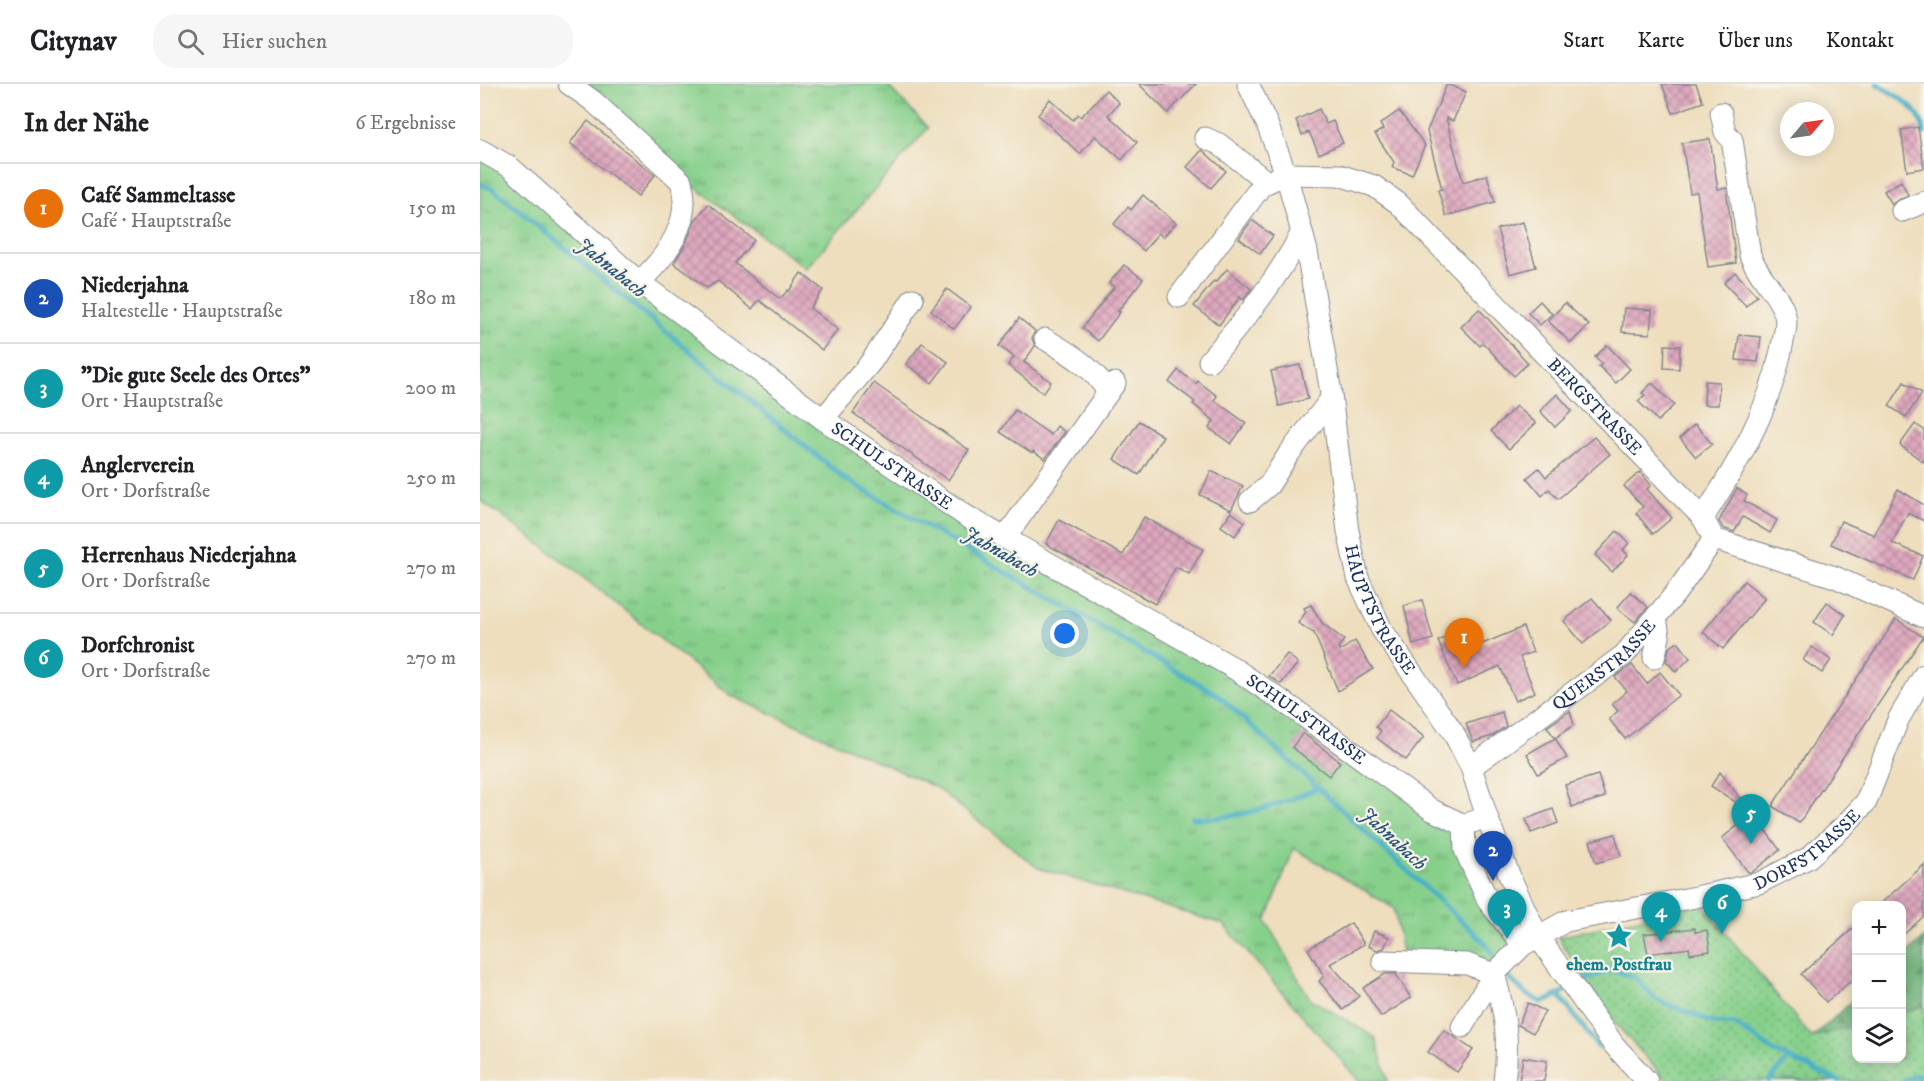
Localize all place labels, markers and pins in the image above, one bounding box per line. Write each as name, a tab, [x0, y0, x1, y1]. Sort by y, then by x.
pin: 1	[1444, 618, 1484, 668]
pin: 5	[1732, 794, 1770, 844]
pin: 2	[1474, 832, 1512, 881]
pin: 6	[1702, 884, 1742, 934]
pin: 3	[1488, 890, 1526, 939]
pin: 4	[1642, 892, 1680, 942]
place icon: ehem. Postfrau	[1604, 921, 1634, 951]
place label: ehem. Postfrau	[1566, 954, 1672, 976]

